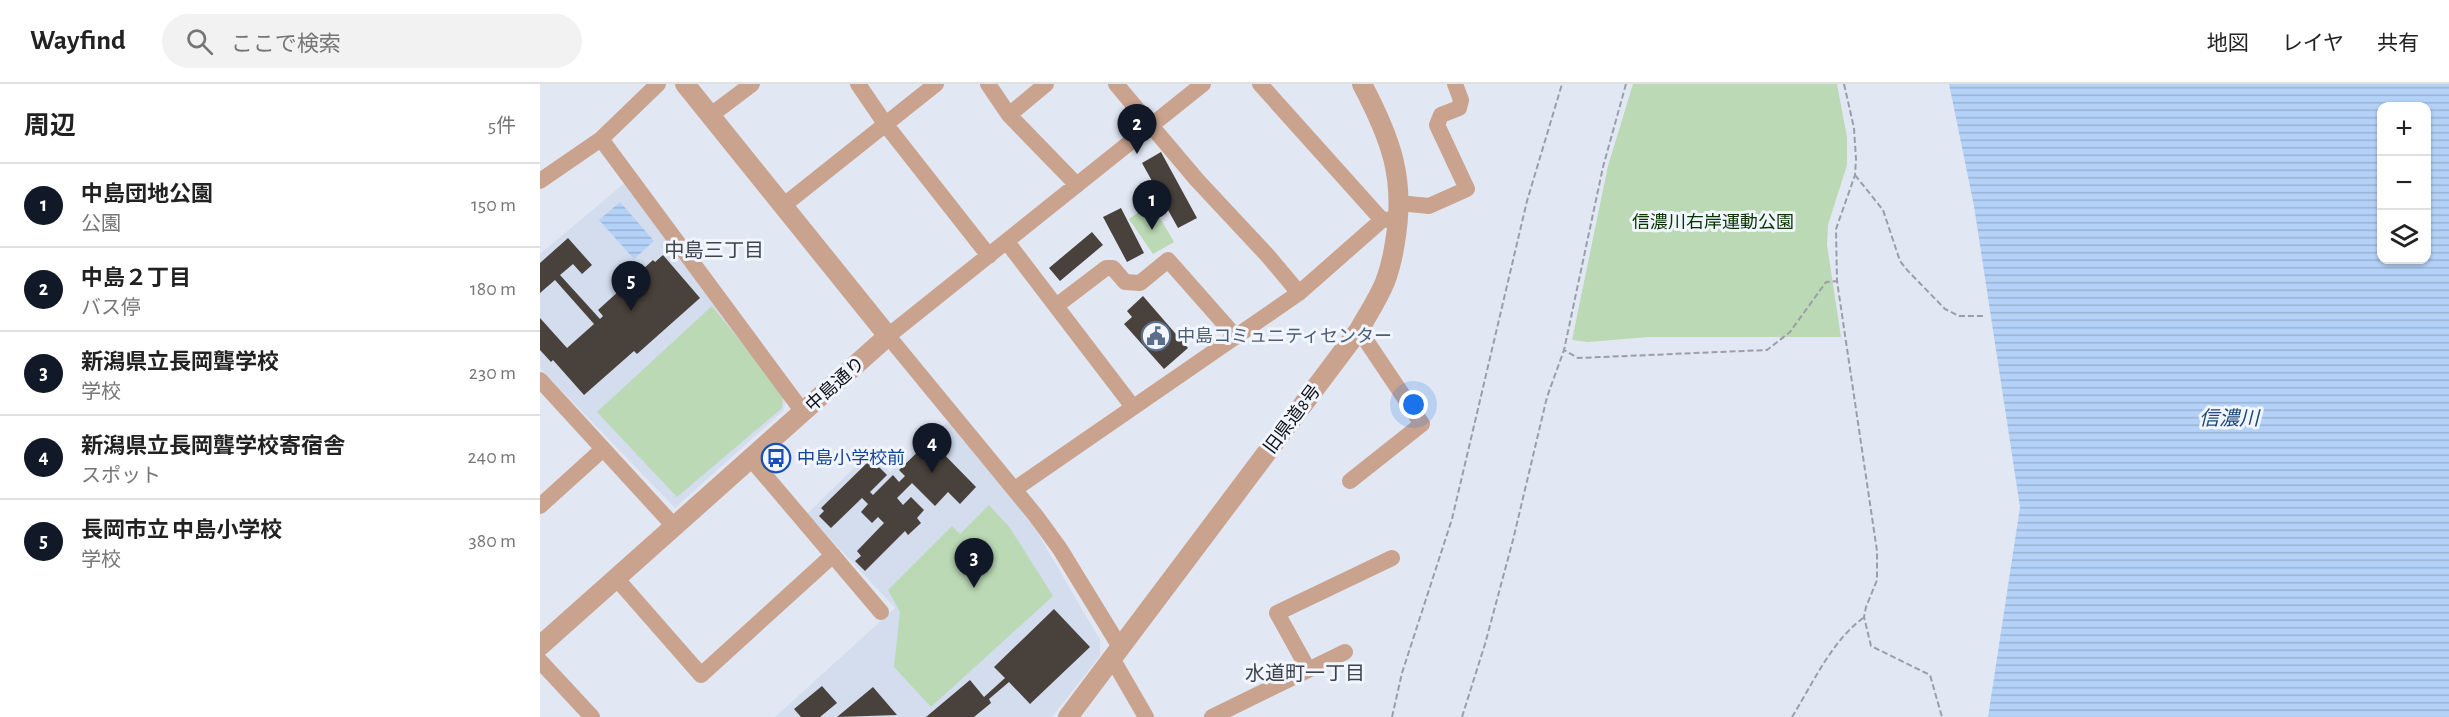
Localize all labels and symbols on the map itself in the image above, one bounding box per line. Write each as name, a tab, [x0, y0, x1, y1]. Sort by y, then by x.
pin: 2	[1118, 104, 1156, 154]
pin: 1	[1132, 180, 1172, 230]
park label: 信濃川右岸運動公園	[1632, 212, 1794, 232]
district label: 中島三丁目	[664, 240, 764, 261]
pin: 5	[612, 262, 650, 311]
public building icon: 中島コミュニティセンター	[1140, 320, 1172, 352]
place label: 中島コミュニティセンター	[1177, 326, 1392, 346]
street label: 中島通り	[802, 352, 868, 416]
street label: 旧県道8号	[1260, 381, 1324, 457]
your location	[1399, 390, 1428, 419]
water label: 信濃川	[2199, 408, 2261, 429]
pin: 4	[912, 424, 952, 473]
bus stop icon: 中島小学校前	[760, 442, 792, 474]
place label: 中島小学校前	[797, 448, 905, 468]
pin: 3	[954, 538, 994, 588]
district label: 水道町一丁目	[1245, 663, 1365, 684]

